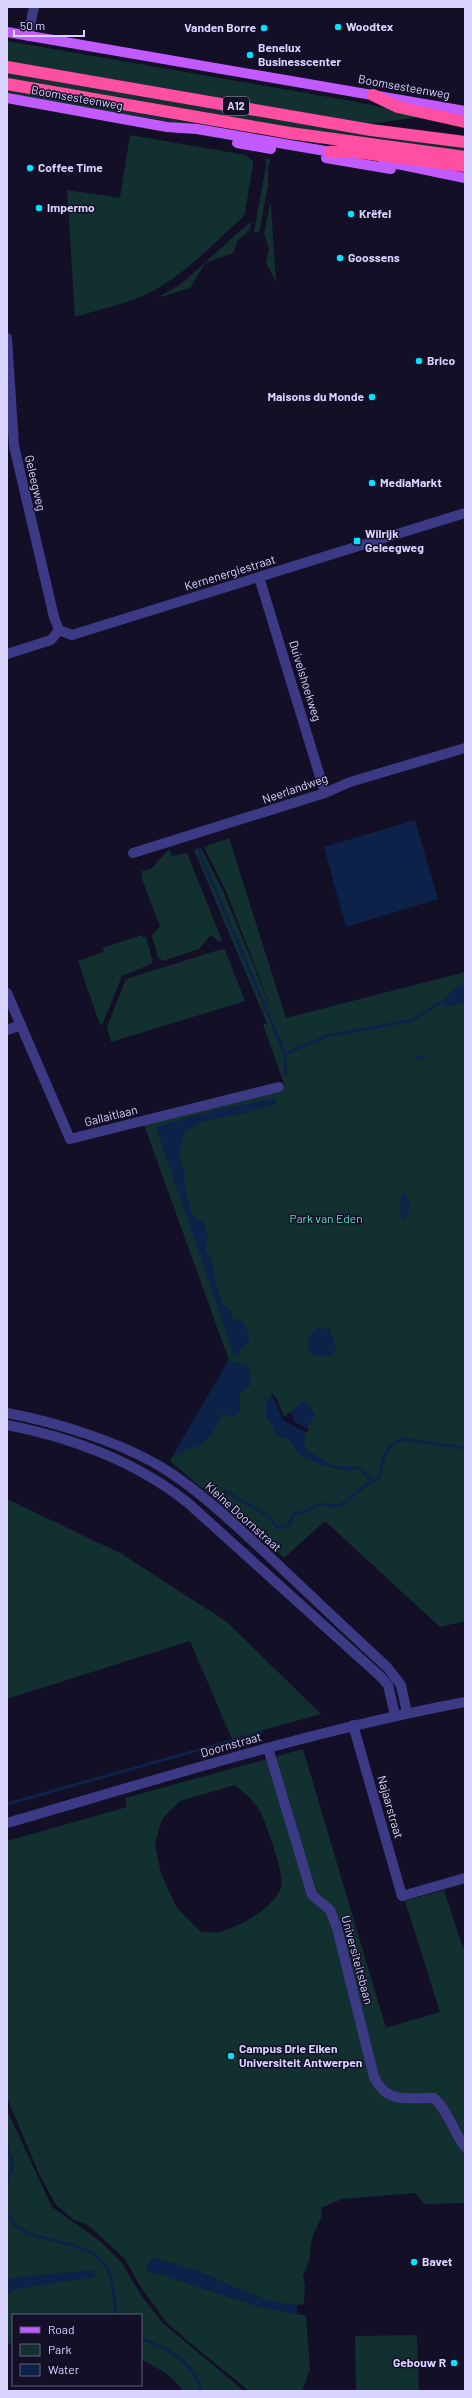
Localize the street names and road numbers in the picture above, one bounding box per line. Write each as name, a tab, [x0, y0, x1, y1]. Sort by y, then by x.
street label: Boomsesteenweg	[357, 71, 451, 101]
street label: Boomsesteenweg	[30, 82, 124, 112]
road number: A12	[223, 97, 249, 115]
street label: Geleegweg	[23, 453, 49, 512]
street label: Kernenergiestraat	[182, 552, 277, 593]
street label: Duivelshoekweg	[287, 639, 325, 723]
street label: Neerlandweg	[260, 770, 329, 806]
street label: Gallaitlaan	[83, 1102, 139, 1128]
street label: Kleine Doornstraat	[203, 1479, 284, 1554]
street label: Doornstraat	[199, 1729, 263, 1759]
street label: Najaarstraat	[375, 1774, 407, 1840]
street label: Universiteitsbaan	[339, 1914, 377, 2006]

